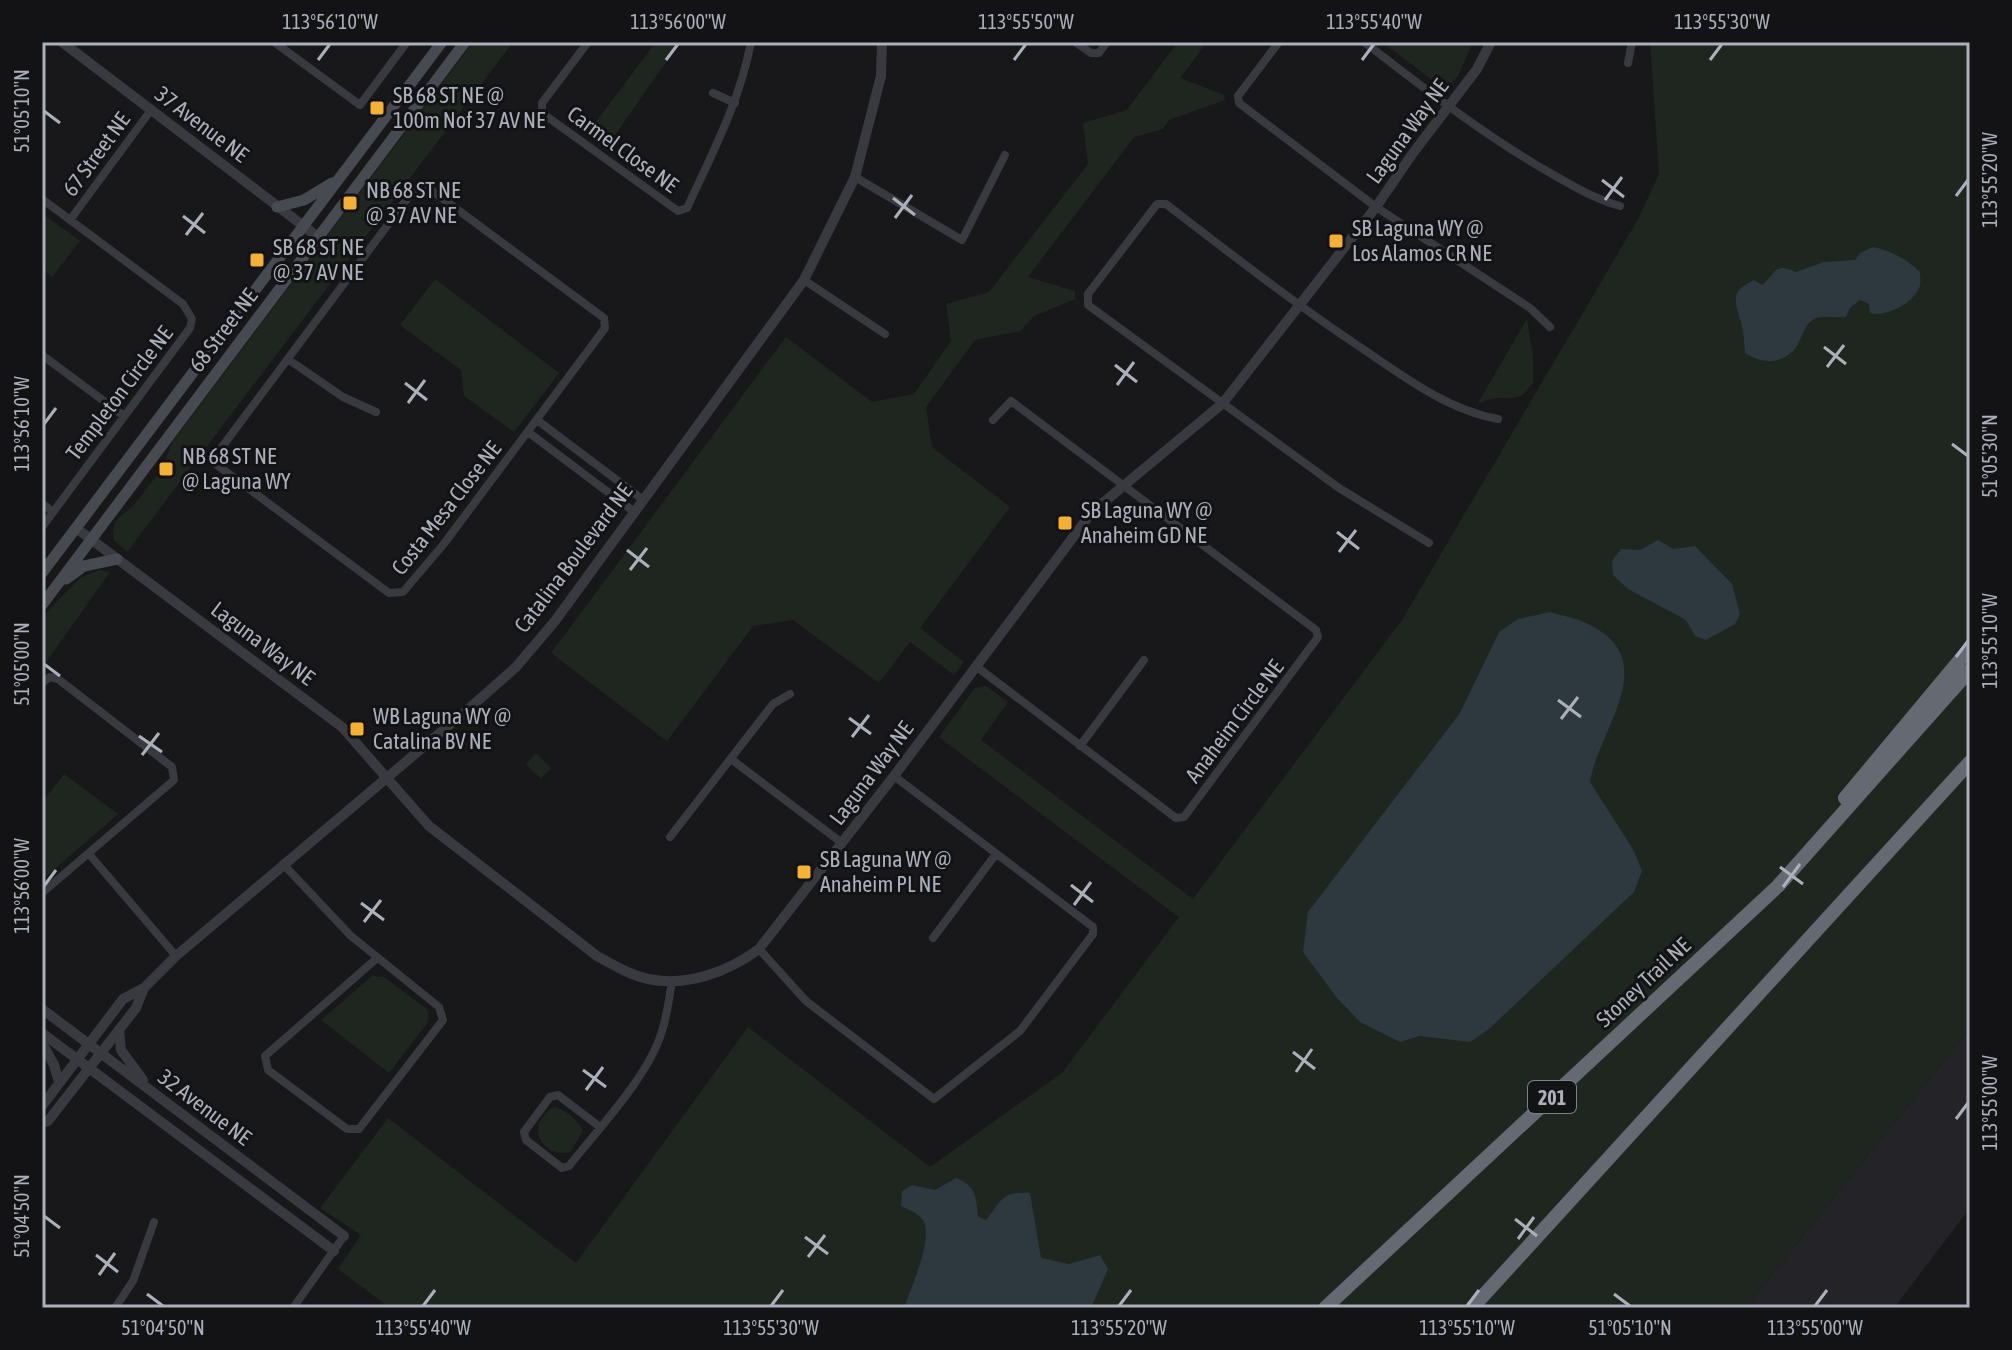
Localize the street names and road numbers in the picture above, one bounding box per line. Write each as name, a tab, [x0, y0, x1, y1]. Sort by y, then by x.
street label: Laguna Way NE	[1360, 73, 1454, 188]
street label: 37 Avenue NE	[150, 81, 254, 168]
street label: Carmel Close NE	[563, 100, 684, 198]
street label: 67 Street NE	[57, 106, 135, 201]
street label: 68 Street NE	[183, 283, 263, 377]
street label: Templeton Circle NE	[60, 320, 178, 465]
street label: Costa Mesa Close NE	[386, 436, 507, 580]
street label: Catalina Boulevard NE	[509, 478, 638, 638]
street label: Laguna Way NE	[206, 596, 320, 691]
street label: Anaheim Circle NE	[1179, 654, 1289, 787]
street label: Laguna Way NE	[824, 716, 919, 830]
street label: Stoney Trail NE	[1591, 931, 1696, 1032]
street label: 32 Avenue NE	[153, 1064, 257, 1151]
road number: 201	[1528, 1081, 1576, 1113]

